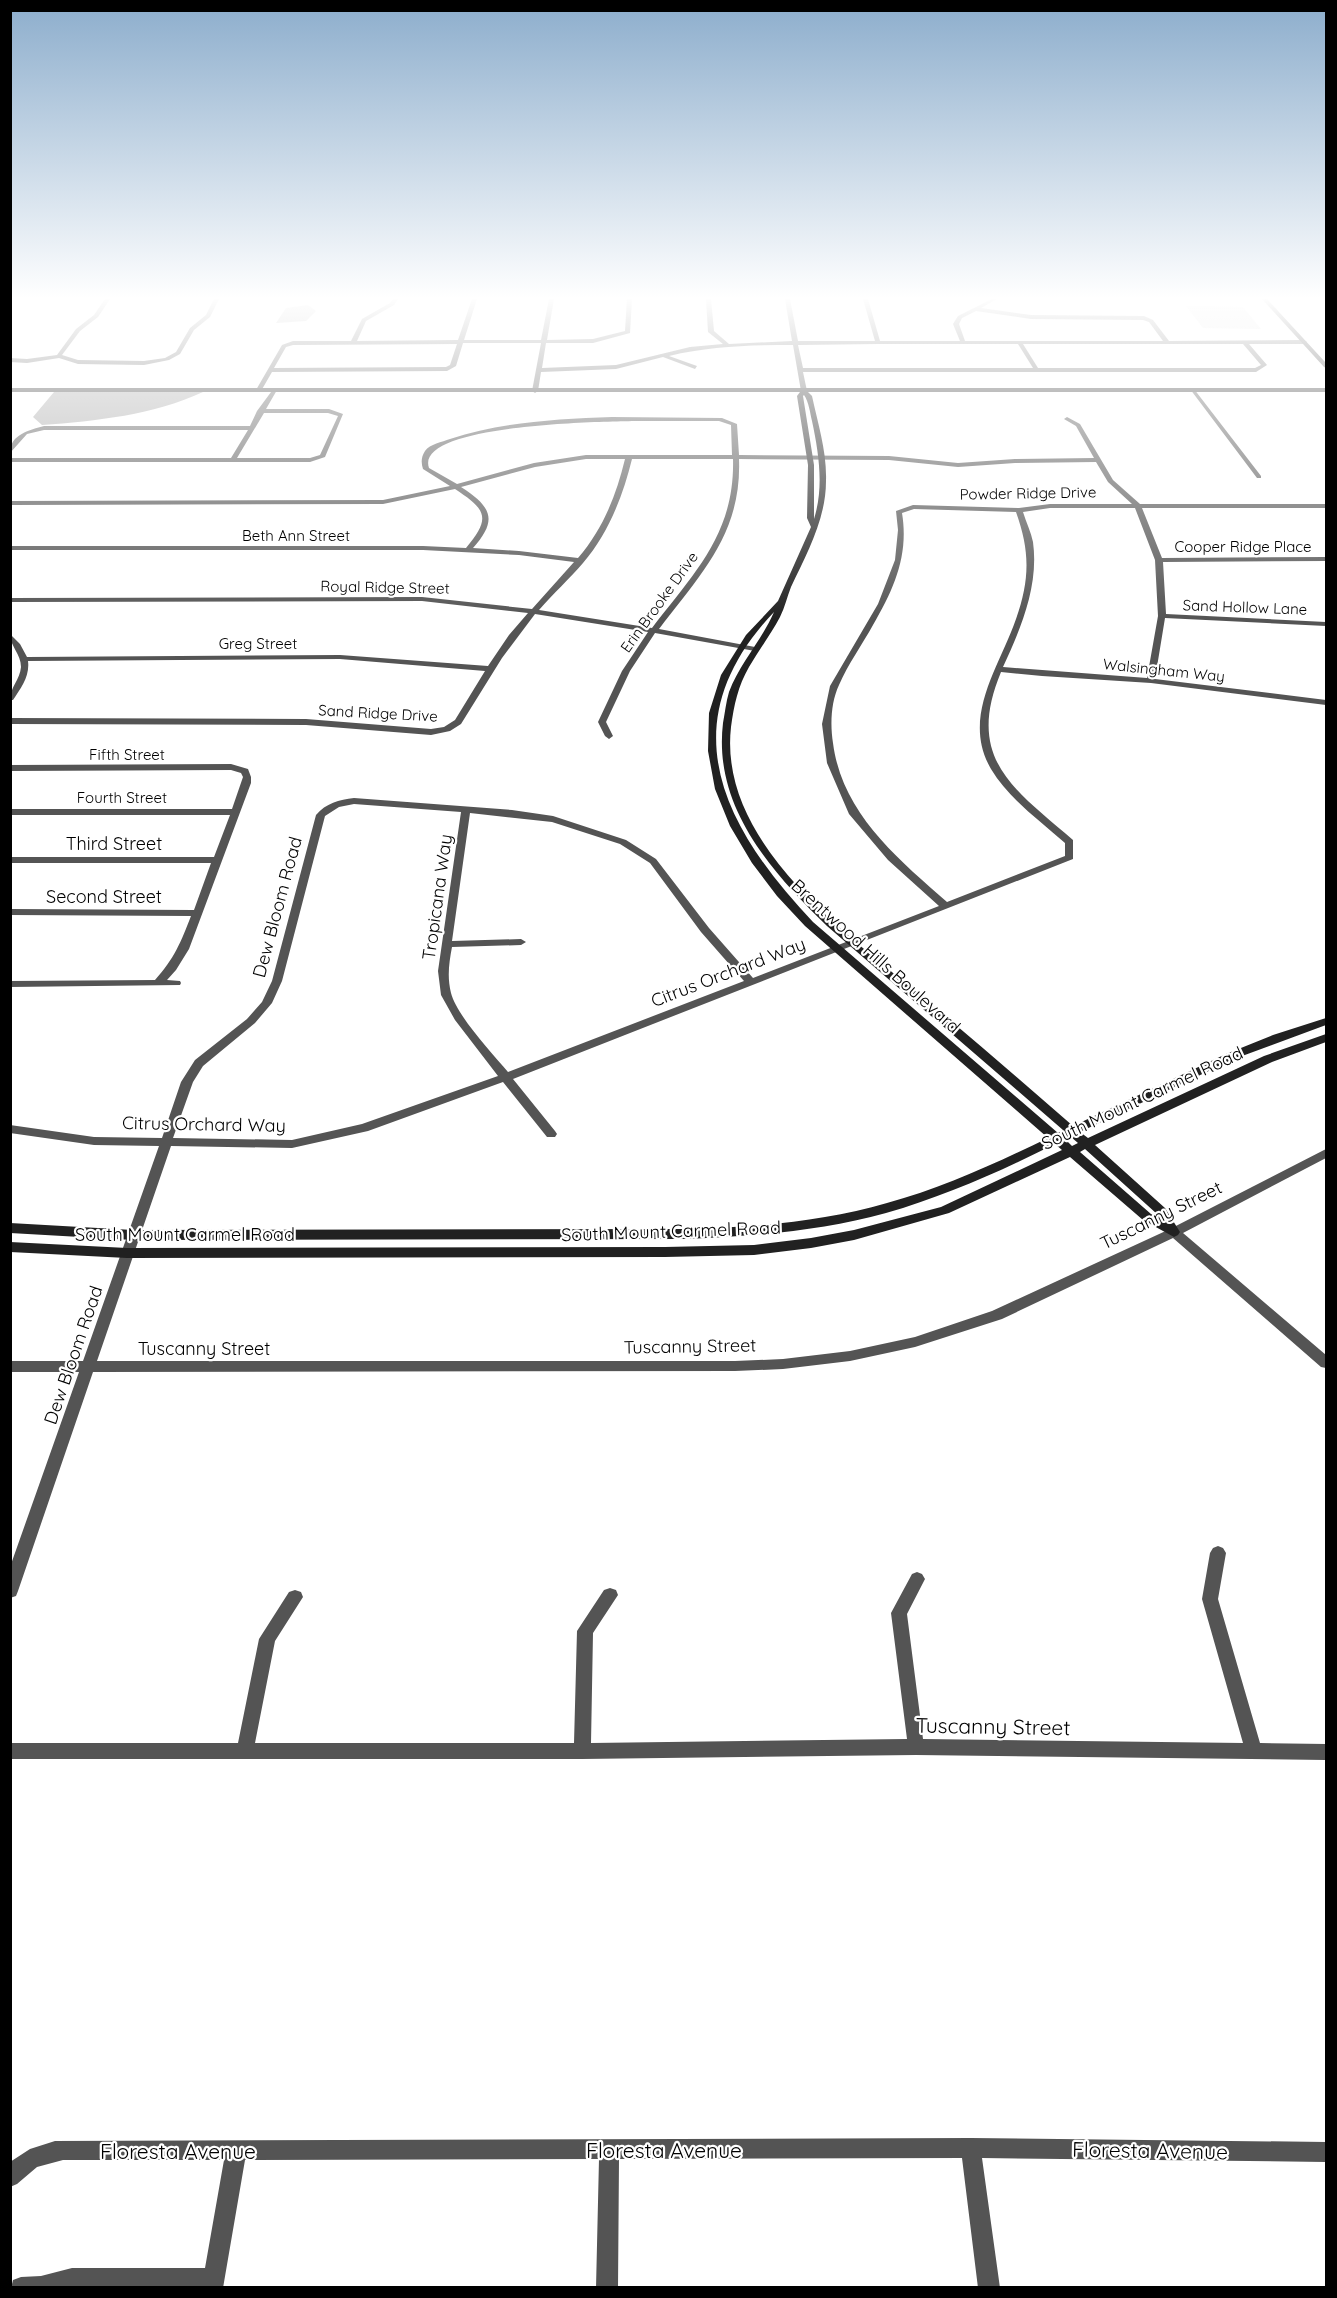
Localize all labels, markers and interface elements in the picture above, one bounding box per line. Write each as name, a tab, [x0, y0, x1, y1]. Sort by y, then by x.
street label: Powder Ridge Drive	[960, 482, 1096, 504]
street label: Beth Ann Street	[242, 526, 350, 545]
street label: Cooper Ridge Place	[1174, 537, 1312, 556]
street label: Erin Brooke Drive	[616, 548, 702, 656]
street label: Royal Ridge Street	[320, 576, 450, 598]
street label: Sand Hollow Lane	[1182, 595, 1308, 619]
street label: Greg Street	[219, 634, 297, 653]
street label: Walsingham Way	[1102, 654, 1226, 686]
street label: Sand Ridge Drive	[318, 700, 438, 726]
street label: Fifth Street	[89, 745, 165, 764]
street label: Fourth Street	[77, 788, 167, 807]
street label: Third Street	[66, 832, 162, 855]
street label: Tropicana Way	[417, 833, 457, 961]
street label: Dew Bloom Road	[247, 834, 307, 980]
street label: Brentwood Hills Boulevard	[787, 874, 965, 1038]
street label: Second Street	[46, 885, 162, 908]
street label: Citrus Orchard Way	[647, 932, 809, 1012]
street label: South Mount Carmel Road	[1038, 1041, 1246, 1155]
street label: Citrus Orchard Way	[122, 1111, 286, 1137]
street label: Tuscanny Street	[1096, 1176, 1226, 1254]
street label: South Mount Carmel Road	[561, 1216, 781, 1246]
street label: South Mount Carmel Road	[75, 1223, 295, 1246]
street label: Dew Bloom Road	[39, 1283, 107, 1427]
street label: Tuscanny Street	[623, 1333, 757, 1359]
street label: Tuscanny Street	[138, 1337, 270, 1360]
street label: Tuscanny Street	[915, 1712, 1071, 1740]
street label: Floresta Avenue	[1072, 2136, 1228, 2164]
street label: Floresta Avenue	[586, 2137, 742, 2163]
street label: Floresta Avenue	[100, 2138, 256, 2164]

